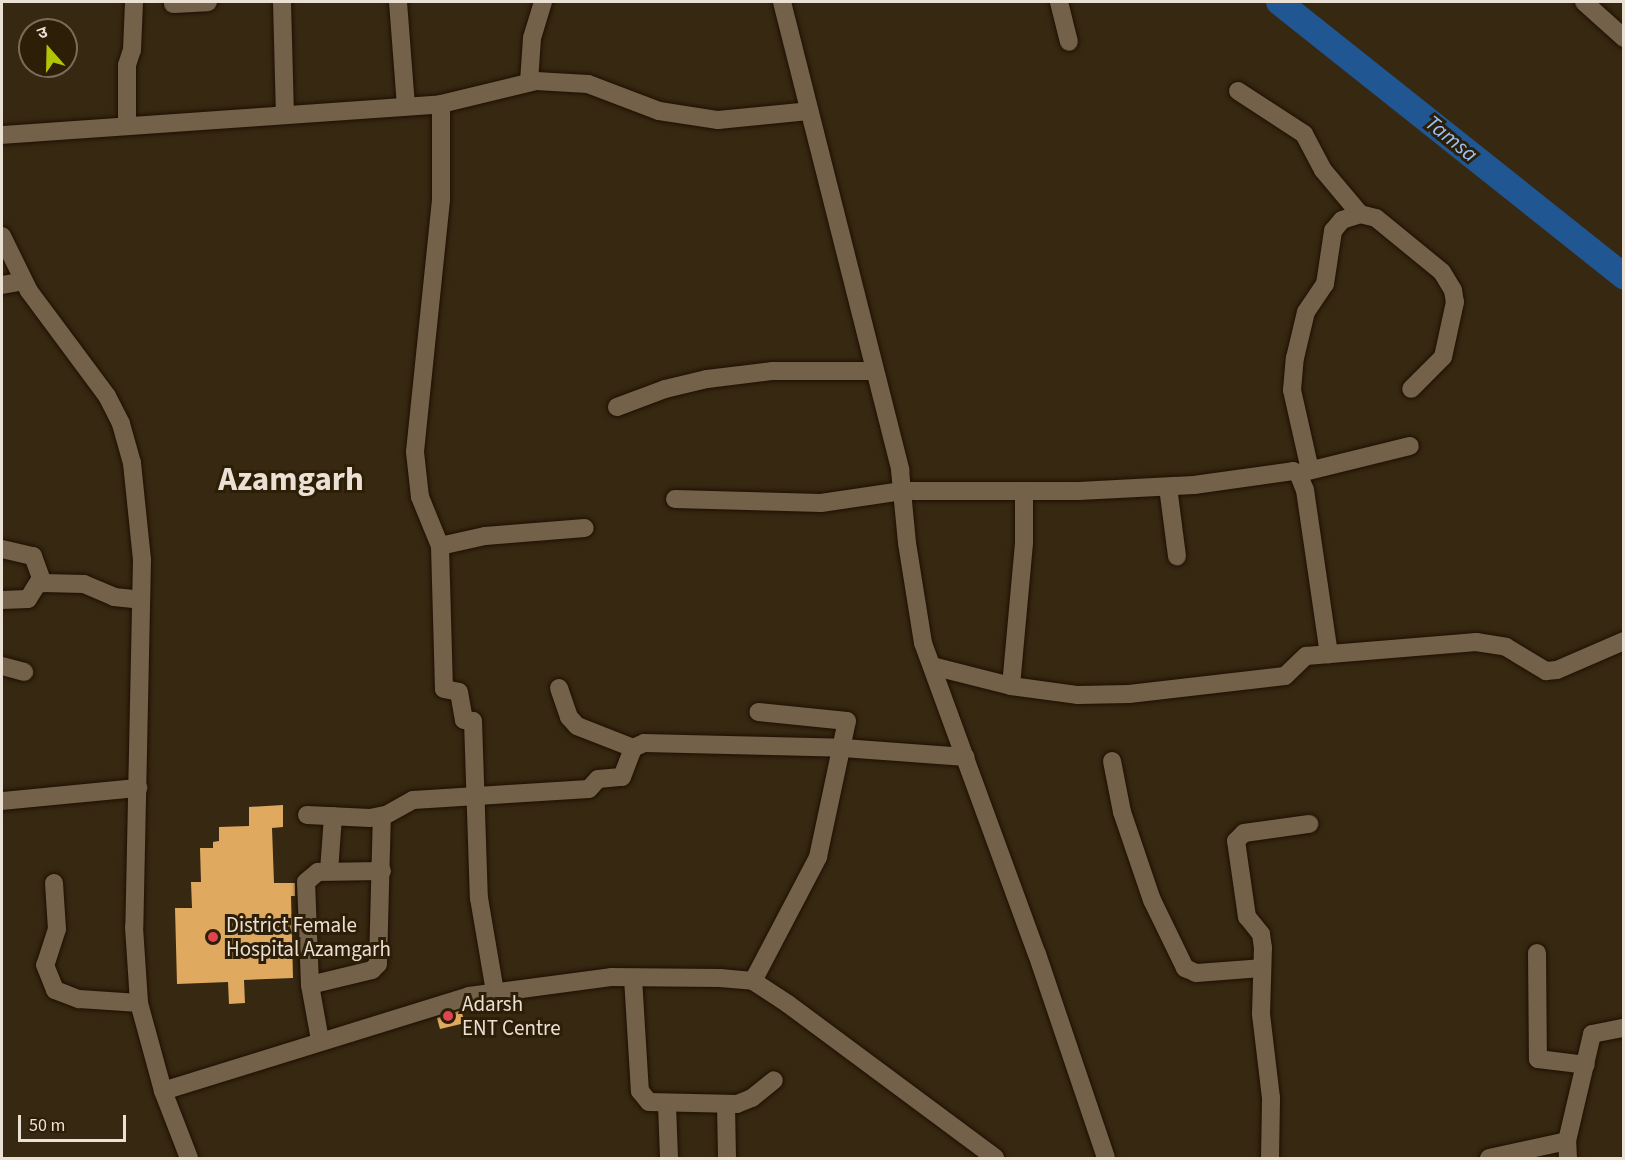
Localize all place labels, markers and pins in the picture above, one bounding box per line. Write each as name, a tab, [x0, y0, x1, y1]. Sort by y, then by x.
place label: District Female Hospital Azamgarh	[226, 912, 391, 962]
marker: District Female Hospital Azamgarh	[204, 928, 222, 946]
place label: Adarsh ENT Centre	[462, 991, 561, 1041]
marker: Adarsh ENT Centre	[439, 1007, 457, 1025]

